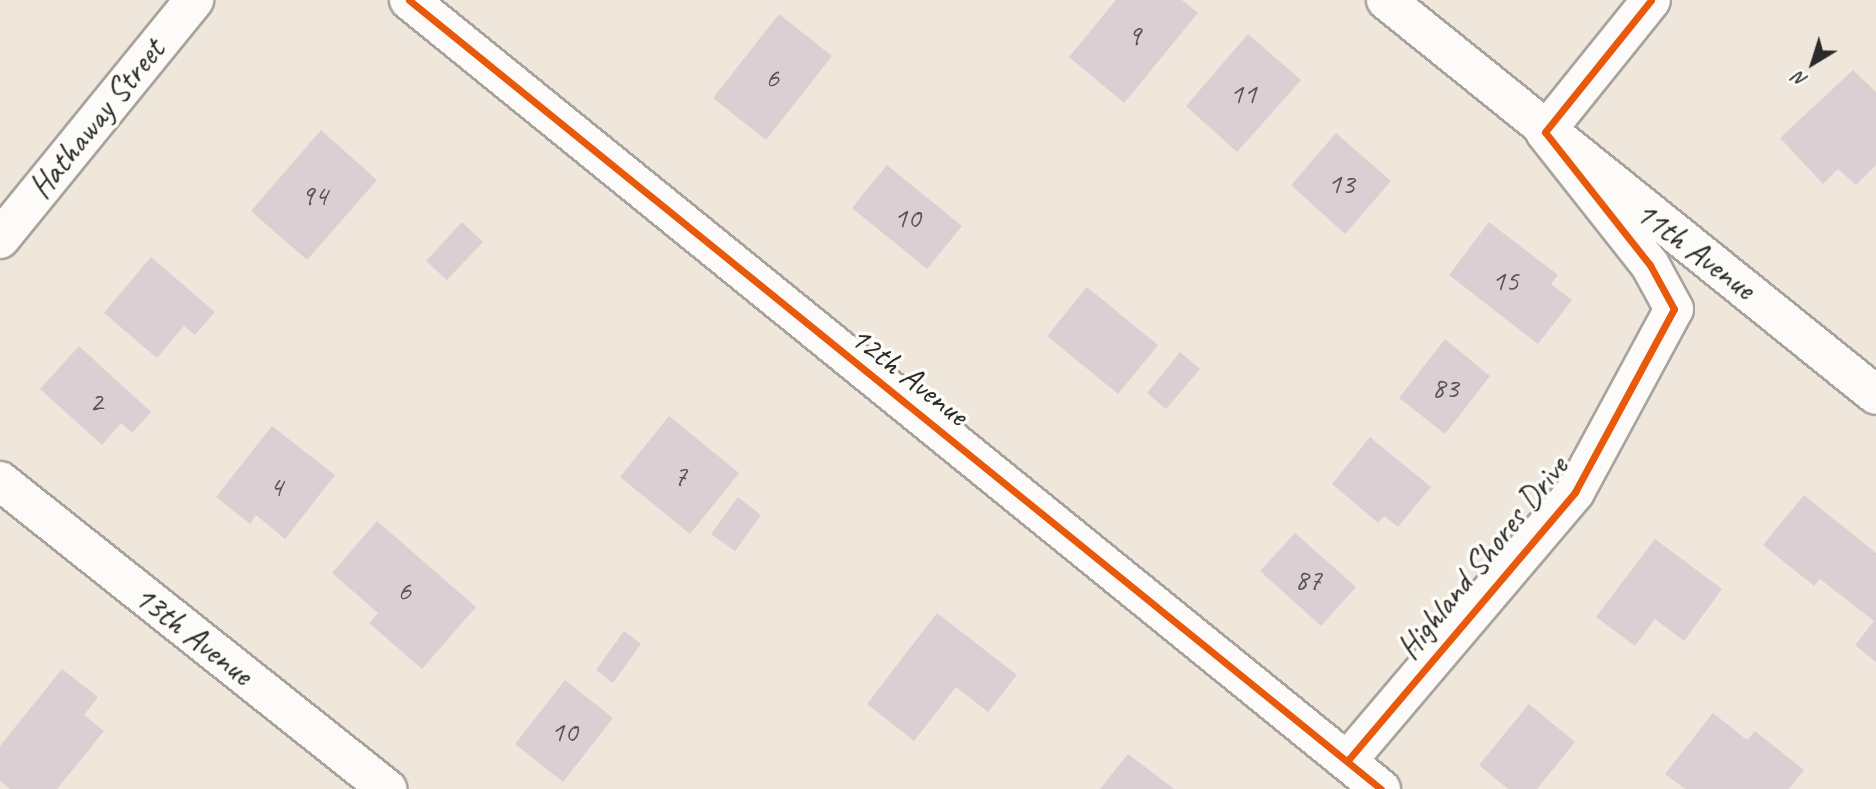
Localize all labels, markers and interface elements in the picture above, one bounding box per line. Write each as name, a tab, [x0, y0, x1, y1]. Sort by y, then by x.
house number: 9	[1127, 17, 1141, 53]
north arrow	[1778, 28, 1848, 98]
street label: Hathaway Street	[21, 31, 173, 207]
house number: 6	[765, 59, 779, 95]
text: N	[1788, 66, 1812, 93]
house number: 11	[1230, 75, 1256, 111]
house number: 13	[1328, 165, 1354, 201]
house number: 94	[301, 177, 327, 213]
street label: 11th Avenue	[1627, 193, 1763, 309]
house number: 10	[894, 199, 920, 235]
house number: 15	[1492, 262, 1518, 298]
street label: 12th Avenue	[842, 317, 976, 435]
house number: 83	[1432, 369, 1458, 405]
house number: 2	[89, 383, 103, 419]
street label: Highland Shores Drive	[1389, 448, 1577, 668]
house number: 7	[673, 457, 687, 493]
house number: 4	[269, 468, 283, 504]
house number: 87	[1295, 561, 1321, 597]
house number: 6	[397, 572, 411, 608]
street label: 13th Avenue	[126, 577, 260, 695]
house number: 10	[551, 713, 577, 749]

